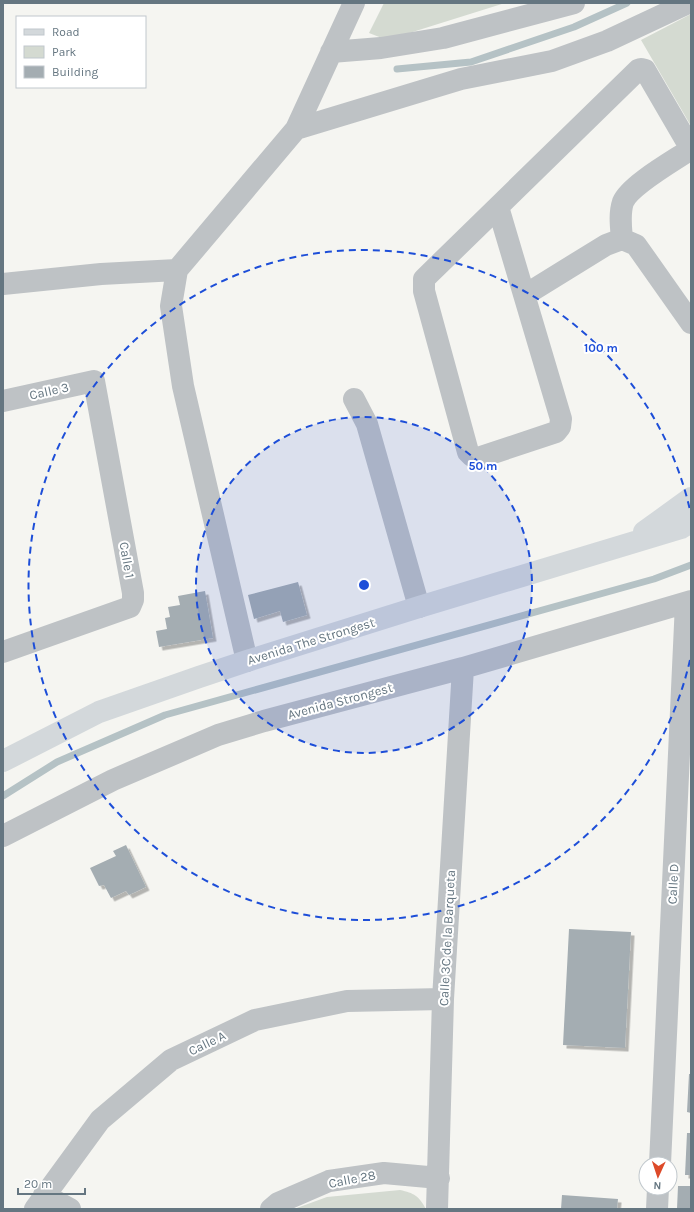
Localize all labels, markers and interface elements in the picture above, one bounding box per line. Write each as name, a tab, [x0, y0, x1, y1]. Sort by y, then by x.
legend	[16, 16, 146, 88]
text: Road	[52, 25, 80, 39]
text: Park	[52, 45, 77, 59]
text: Building	[52, 65, 99, 79]
text: 100 m	[584, 341, 618, 355]
street label: Calle 3	[28, 379, 70, 403]
text: 50 m	[469, 459, 498, 473]
street label: Calle 1	[116, 541, 138, 579]
centre of rings	[357, 578, 371, 592]
street label: Avenida The Strongest	[246, 614, 377, 668]
street label: Avenida Strongest	[286, 680, 394, 722]
street label: Calle D	[664, 863, 682, 905]
street label: Calle 3C de la Barqueta	[436, 870, 459, 1007]
street label: Calle A	[186, 1027, 229, 1058]
north arrow	[638, 1156, 678, 1196]
street label: Calle 28	[327, 1167, 377, 1191]
scale bar	[18, 1170, 85, 1196]
text: 20 m	[24, 1177, 52, 1191]
text: N	[653, 1179, 662, 1192]

